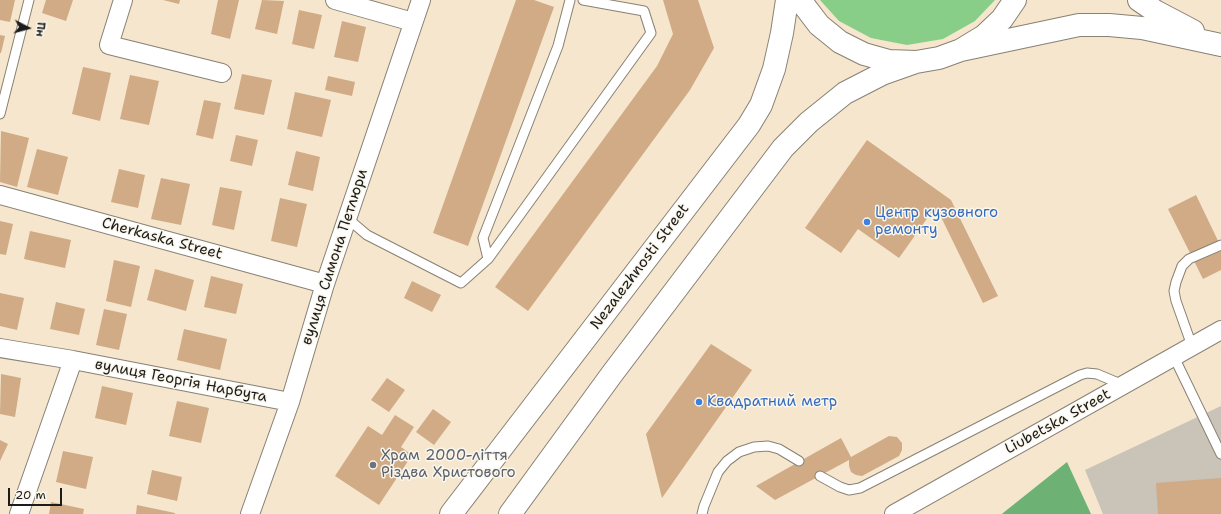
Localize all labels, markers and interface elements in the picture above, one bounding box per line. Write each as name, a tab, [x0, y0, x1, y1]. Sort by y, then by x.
north arrow	[8, 8, 48, 48]
text: Пн	[32, 21, 49, 37]
street label: вулиця Симона Петлюри	[298, 167, 372, 347]
street label: Nezalezhnosti Street	[587, 201, 693, 333]
place label: Центр кузовного ремонту	[875, 204, 998, 239]
street label: Cherkaska Street	[100, 214, 224, 264]
marker: Центр кузовного ремонту	[862, 217, 872, 227]
street label: вулиця Георгія Нарбута	[93, 355, 269, 407]
street label: Liubetska Street	[1002, 386, 1114, 458]
place label: Квадратний метр	[707, 393, 837, 411]
marker: Квадратний метр	[694, 397, 704, 407]
place label: Храм 2000-ліття Різдва Христового	[381, 447, 516, 482]
marker: Храм 2000-ліття Різдва Христового	[368, 460, 378, 470]
scale bar	[10, 480, 64, 506]
text: 20 m	[15, 487, 46, 503]

